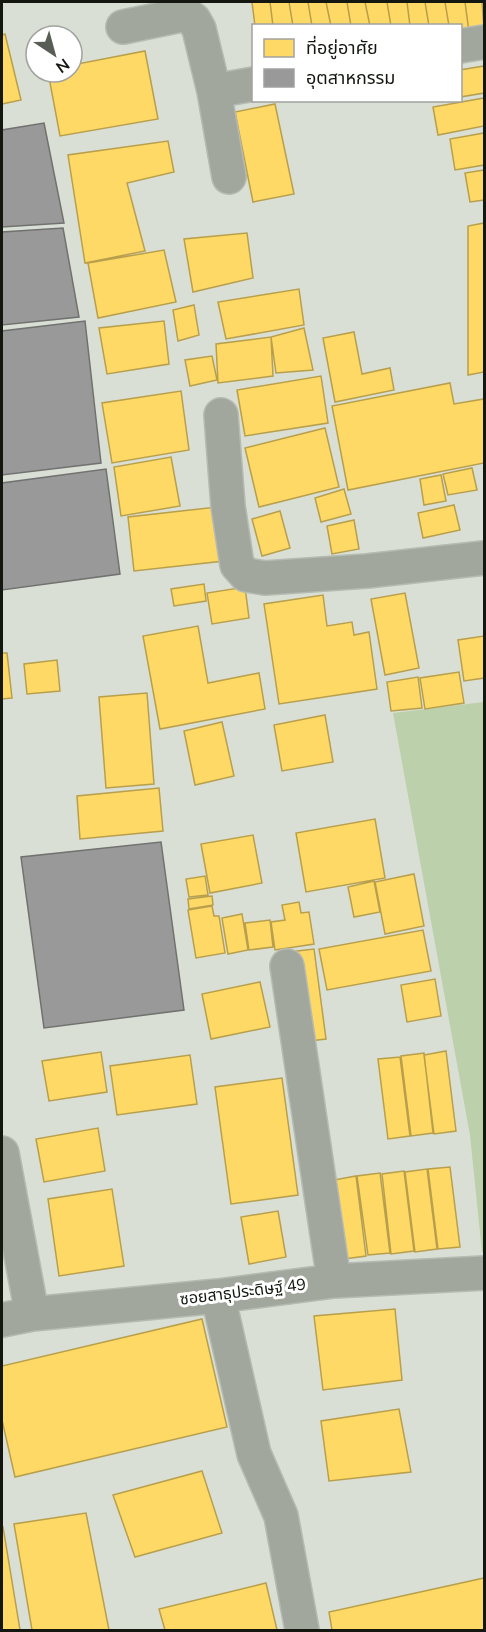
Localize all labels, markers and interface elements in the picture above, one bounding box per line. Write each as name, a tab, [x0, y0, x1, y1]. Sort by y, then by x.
north arrow	[24, 24, 84, 84]
legend	[252, 24, 462, 102]
text: ที่อยู่อาศัย	[306, 35, 378, 60]
text: N	[51, 53, 74, 78]
text: อุตสาหกรรม	[306, 66, 395, 90]
street label: ซอยสาธุประดิษฐ์ 49	[179, 1273, 307, 1311]

